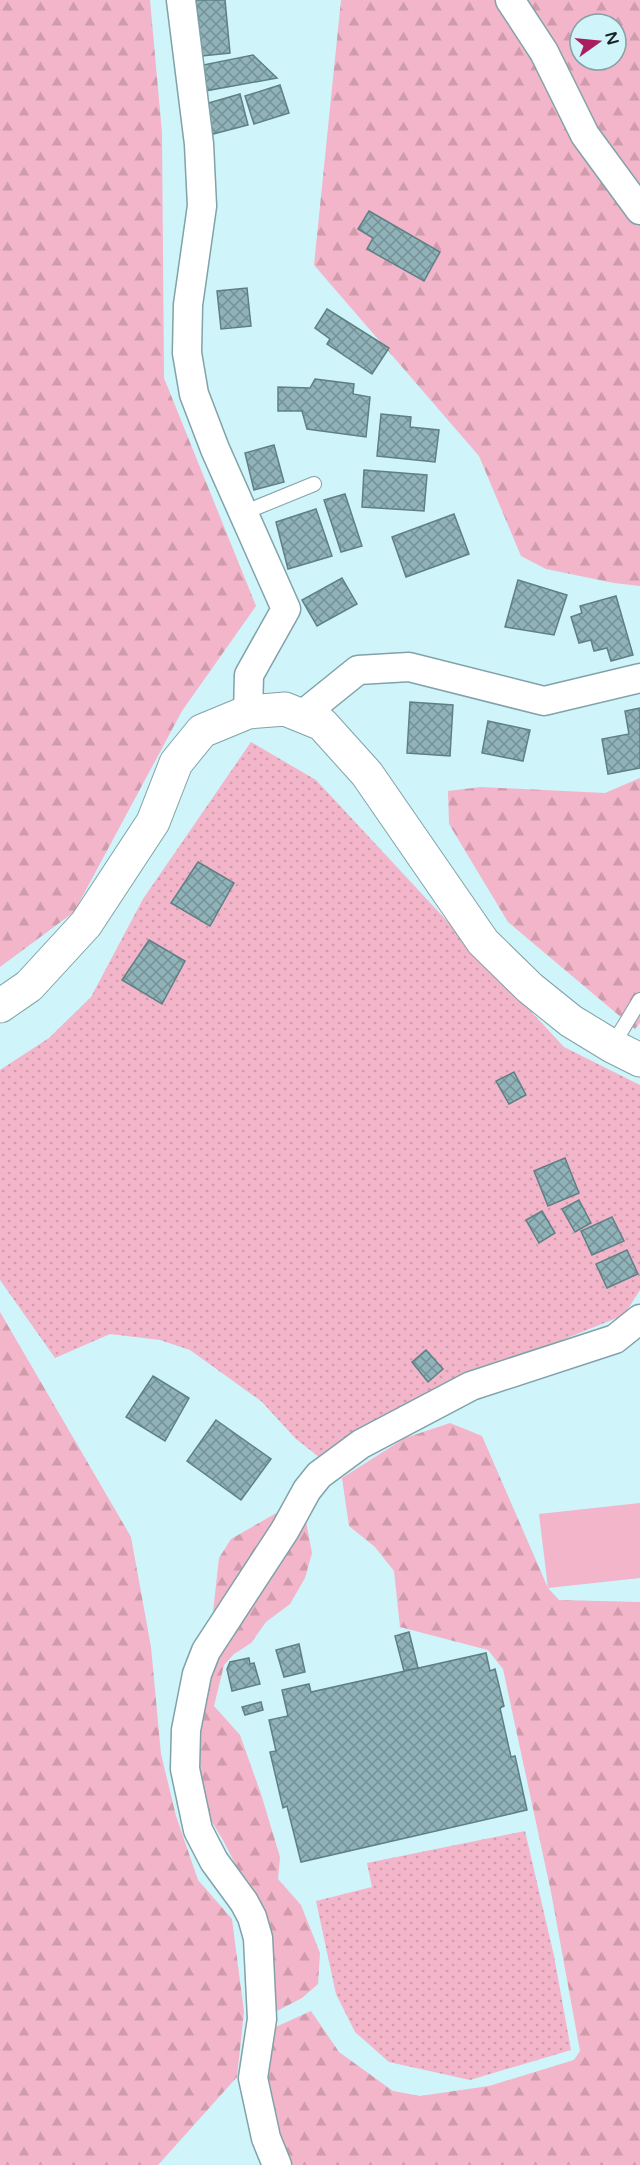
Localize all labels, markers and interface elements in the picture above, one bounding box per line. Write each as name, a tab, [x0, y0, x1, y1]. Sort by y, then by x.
north arrow	[568, 12, 628, 72]
text: N	[600, 30, 623, 47]

